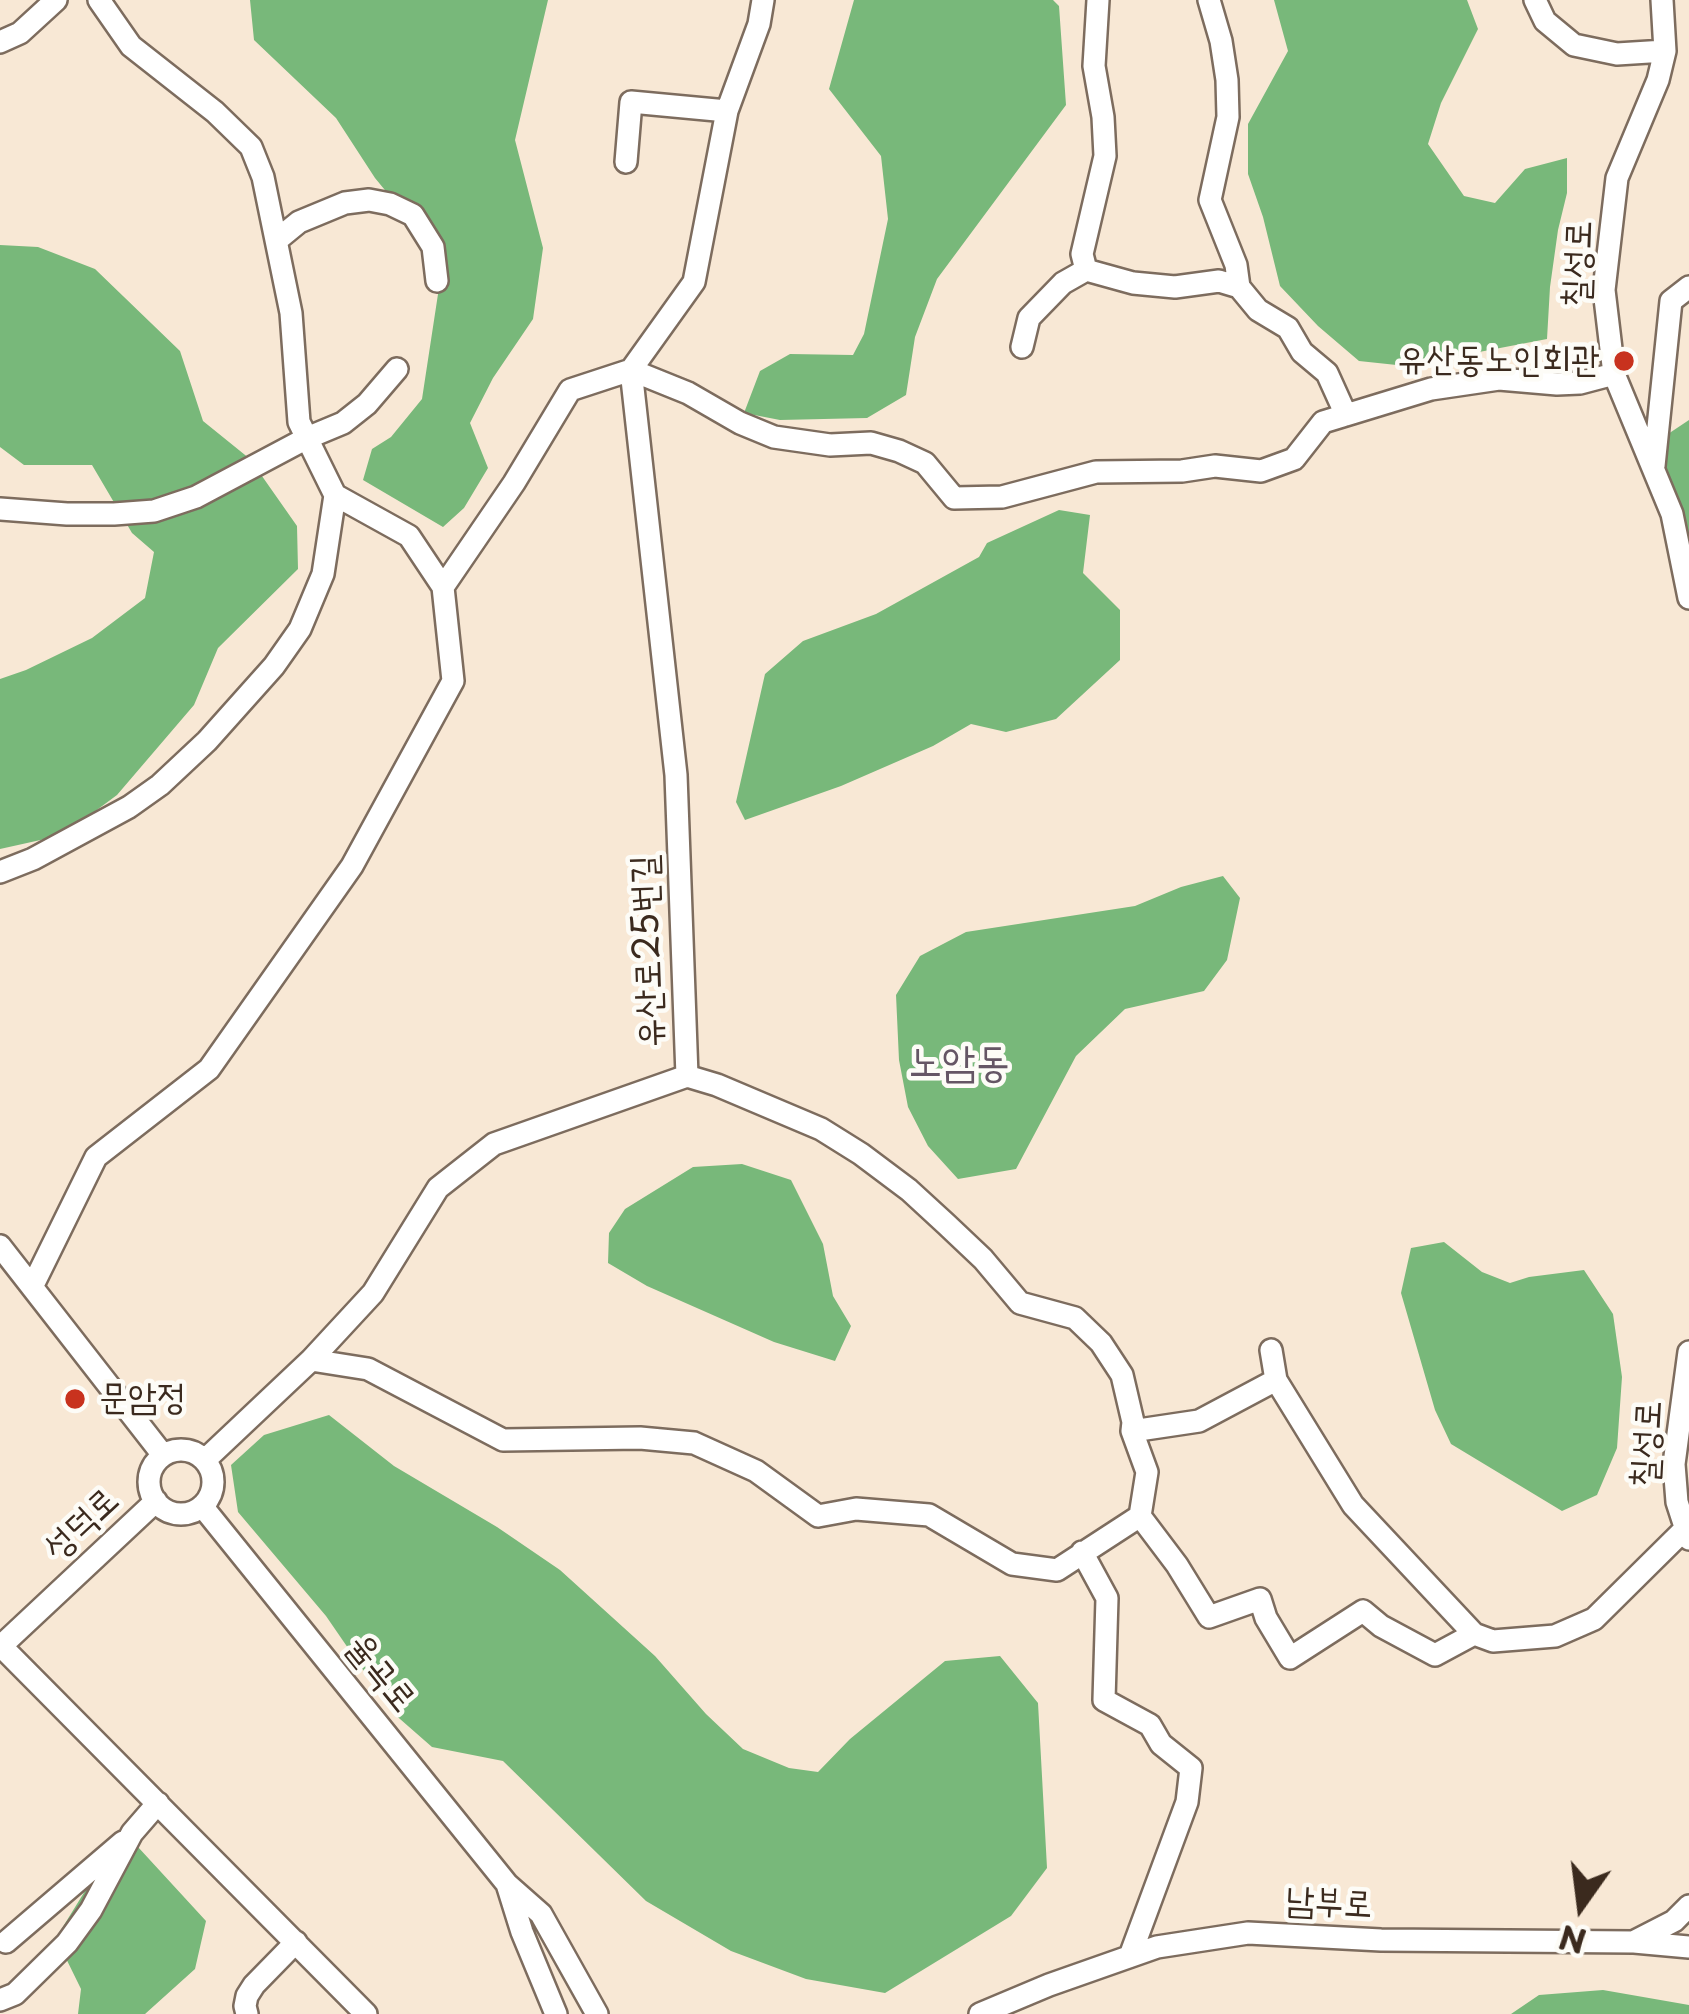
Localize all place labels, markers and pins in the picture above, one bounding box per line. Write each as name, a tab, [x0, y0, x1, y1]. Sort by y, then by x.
place label: 유산동노인회관	[1397, 339, 1600, 383]
marker: 유산동노인회관	[1611, 348, 1637, 374]
place label: 문암정	[99, 1377, 186, 1421]
marker: 문암정	[62, 1386, 88, 1412]

